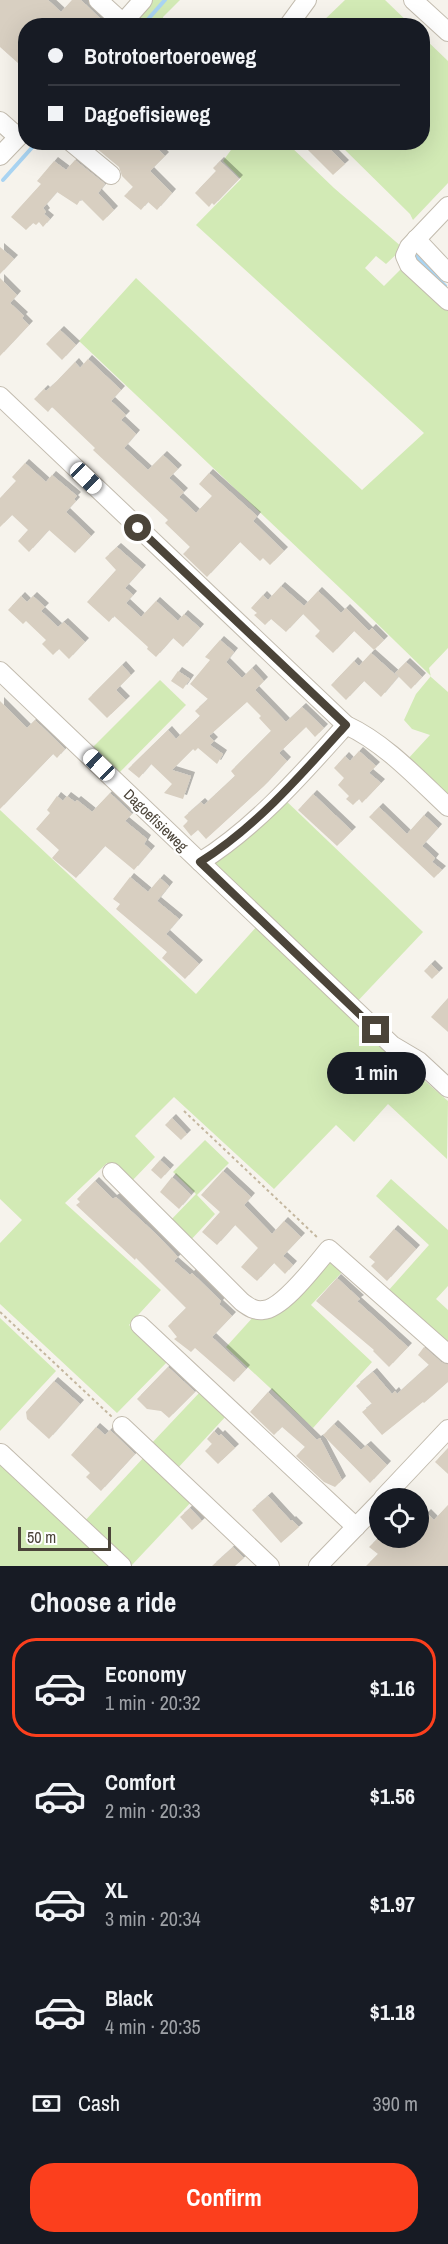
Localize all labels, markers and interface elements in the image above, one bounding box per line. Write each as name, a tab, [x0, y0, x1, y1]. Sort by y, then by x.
text: Botrotoertoeroeweg	[84, 41, 256, 71]
text: Dagoefisieweg	[84, 99, 210, 129]
car	[67, 459, 105, 497]
route start	[124, 514, 151, 541]
car	[80, 746, 118, 784]
street label: Dagoefisieweg	[119, 784, 193, 856]
route end	[362, 1016, 389, 1043]
callout: 1 min	[326, 1051, 425, 1093]
text: 1 min	[355, 1059, 398, 1086]
map controls	[369, 1488, 429, 1548]
button: locate	[369, 1488, 429, 1548]
scale bar	[18, 1524, 111, 1552]
text: 50 m	[27, 1526, 56, 1548]
text: Choose a ride	[30, 1584, 176, 1620]
text: Economy	[105, 1659, 186, 1689]
icon: car	[33, 1661, 87, 1715]
text: $1.16	[370, 1673, 415, 1703]
text: 1 min · 20:32	[105, 1689, 201, 1716]
text: Comfort	[105, 1767, 175, 1797]
icon: car	[33, 1769, 87, 1823]
text: $1.56	[370, 1781, 415, 1811]
text: 2 min · 20:33	[105, 1797, 201, 1824]
text: XL	[105, 1875, 128, 1905]
icon: car	[33, 1877, 87, 1931]
text: $1.97	[370, 1889, 415, 1919]
text: 3 min · 20:34	[105, 1905, 201, 1932]
text: Black	[105, 1983, 153, 2013]
icon: car	[33, 1985, 87, 2039]
text: $1.18	[370, 1997, 415, 2027]
text: 4 min · 20:35	[105, 2013, 201, 2040]
icon: cash	[30, 2087, 63, 2120]
text: Cash	[78, 2088, 120, 2118]
text: 390 m	[372, 2090, 418, 2117]
button: Confirm	[30, 2163, 418, 2232]

